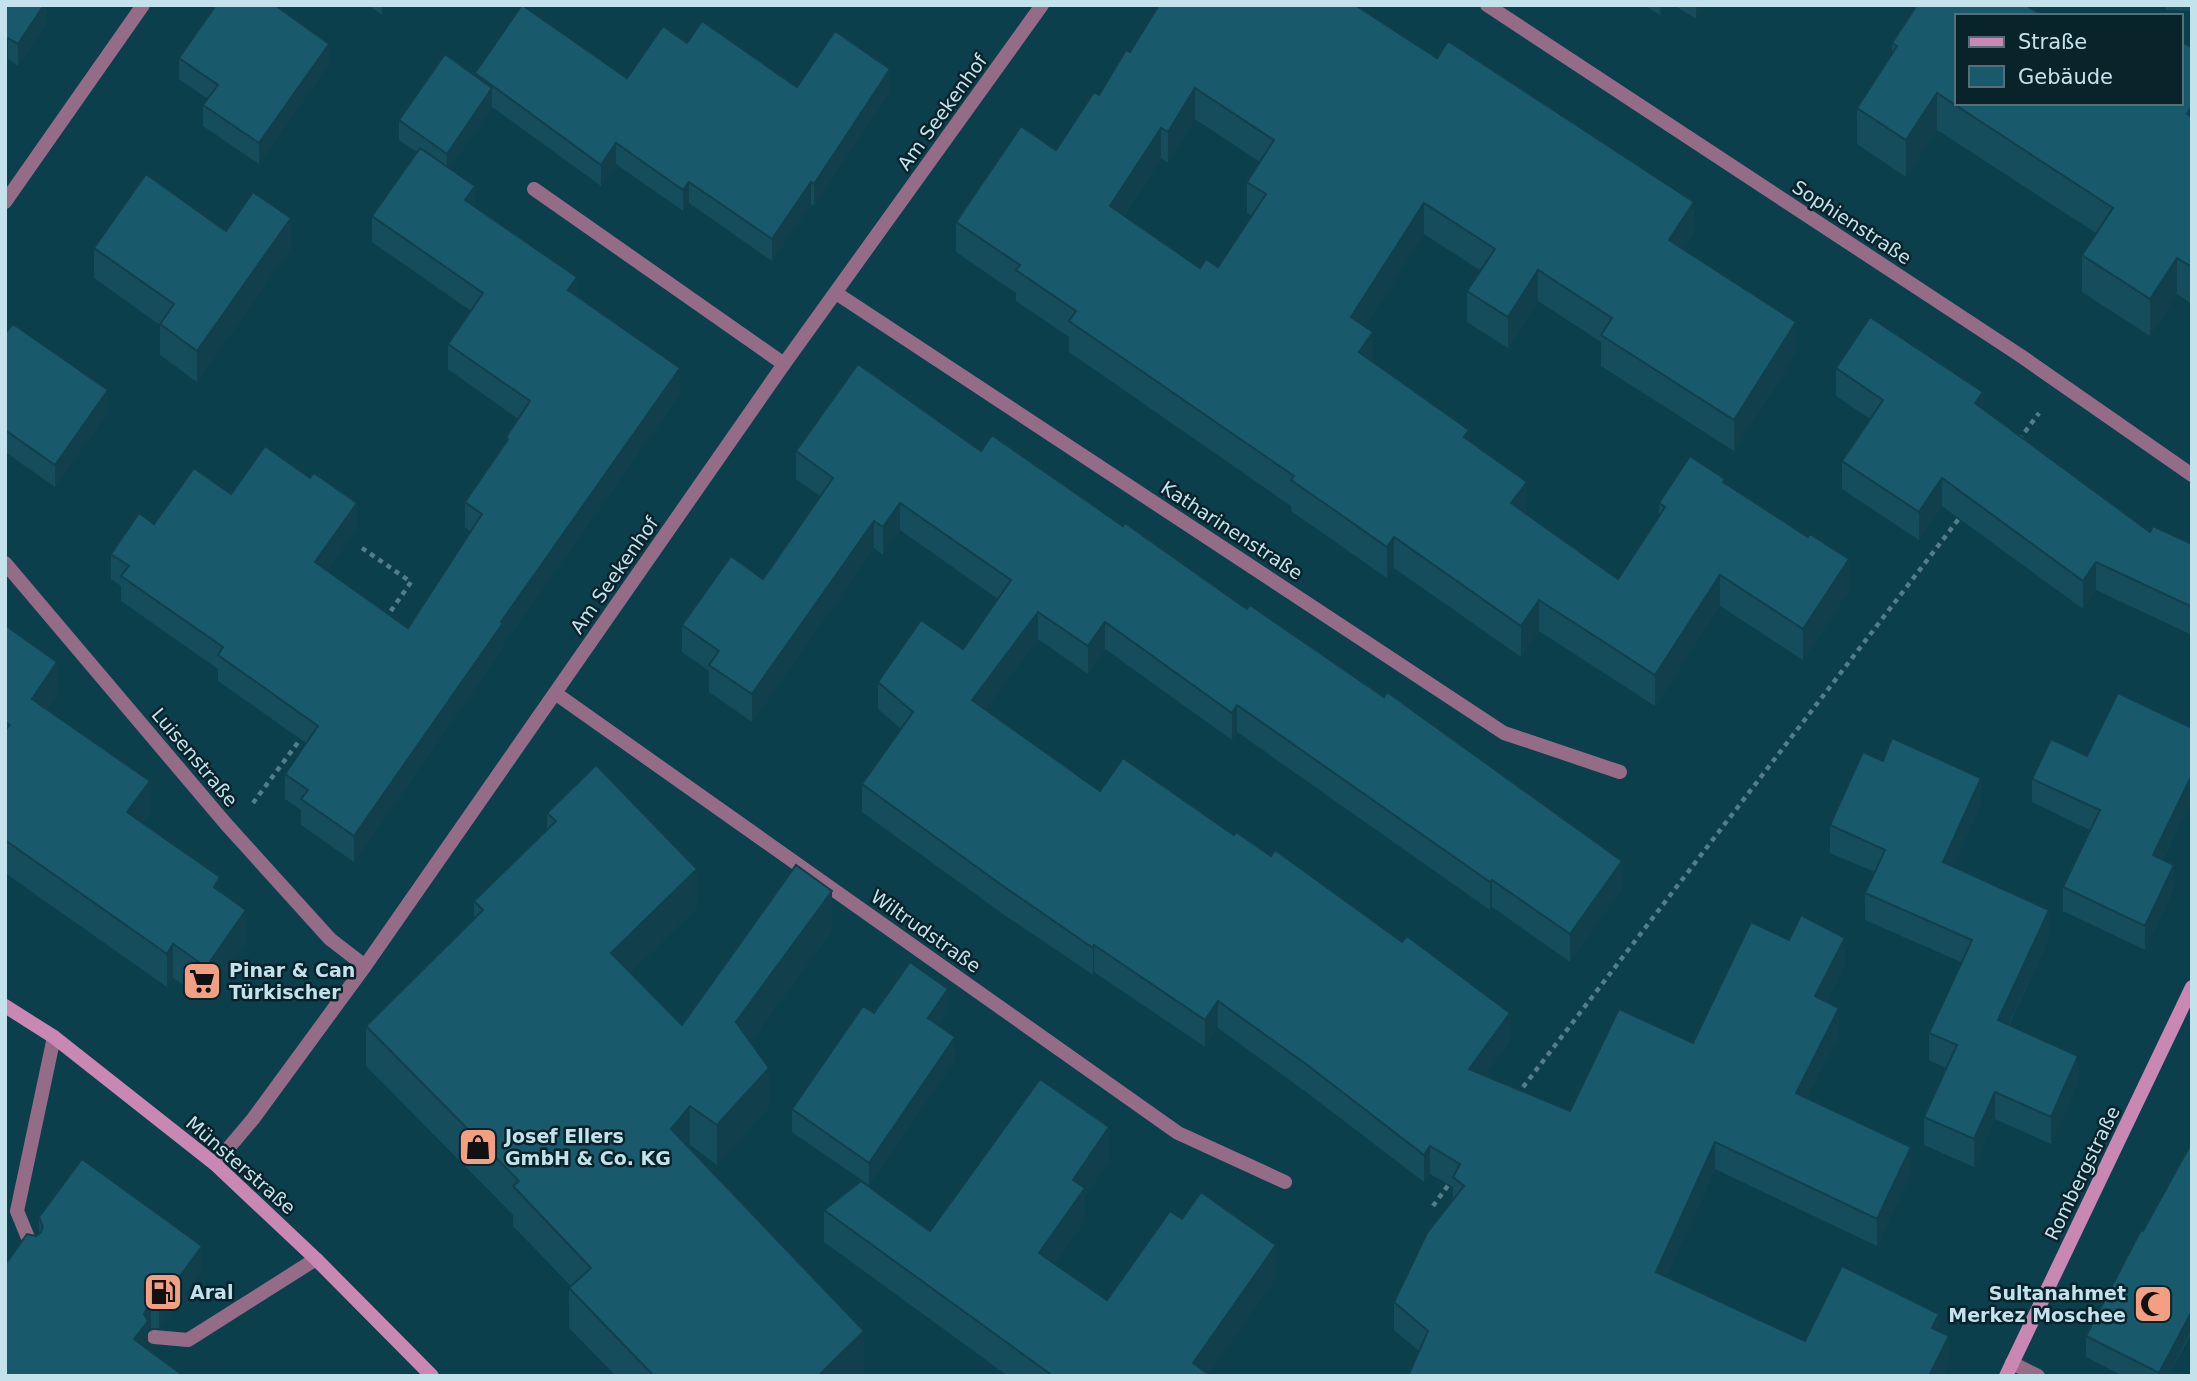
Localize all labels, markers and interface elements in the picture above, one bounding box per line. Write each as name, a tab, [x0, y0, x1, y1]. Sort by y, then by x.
legend	[1955, 14, 2183, 105]
text: Straße	[2018, 30, 2087, 54]
street label: Am Seekenhof	[893, 49, 992, 174]
text: Gebäude	[2018, 65, 2113, 89]
street label: Sophienstraße	[1788, 175, 1916, 269]
street label: Katharinenstraße	[1157, 476, 1307, 584]
street label: Am Seekenhof	[566, 511, 663, 638]
street label: Luisenstraße	[147, 703, 243, 811]
street label: Wiltrudstraße	[867, 885, 985, 977]
place label: Pinar & Can Türkischer	[229, 959, 355, 1003]
supermarket icon: Pinar & Can Türkischer	[181, 960, 223, 1002]
street label: Rombergstraße	[2040, 1102, 2124, 1244]
street label: Münsterstraße	[182, 1111, 300, 1219]
place label: Josef Ellers GmbH & Co. KG	[503, 1125, 671, 1169]
shop icon: Josef Ellers GmbH & Co. KG	[457, 1126, 499, 1168]
fuel station icon: Aral	[142, 1271, 184, 1313]
place label: Aral	[190, 1281, 233, 1303]
place label: Sultanahmet Merkez Moschee	[1948, 1282, 2126, 1326]
mosque icon: Sultanahmet Merkez Moschee	[2132, 1283, 2174, 1325]

